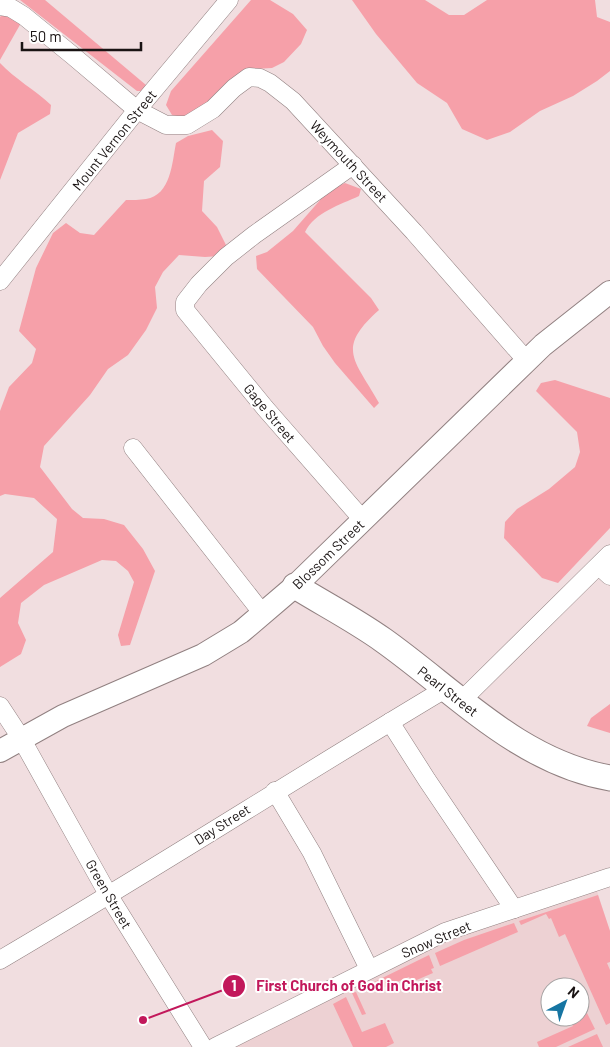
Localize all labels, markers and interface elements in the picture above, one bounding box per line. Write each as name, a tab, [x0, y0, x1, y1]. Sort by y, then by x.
scale bar	[22, 20, 141, 52]
text: 50 m	[30, 27, 62, 45]
street label: Mount Vernon Street	[68, 86, 160, 194]
street label: Weymouth Street	[307, 117, 391, 205]
street label: Gage Street	[240, 380, 300, 446]
street label: Blossom Street	[289, 516, 367, 592]
street label: Pearl Street	[414, 662, 482, 720]
street label: Day Street	[191, 800, 253, 848]
street label: Green Street	[82, 856, 136, 932]
street label: Snow Street	[399, 917, 473, 961]
callout: First Church of God in Christ	[221, 971, 452, 1001]
text: 1	[231, 976, 237, 994]
text: First Church of God in Christ	[256, 976, 442, 994]
north arrow	[540, 977, 590, 1027]
text: N	[565, 982, 583, 1001]

